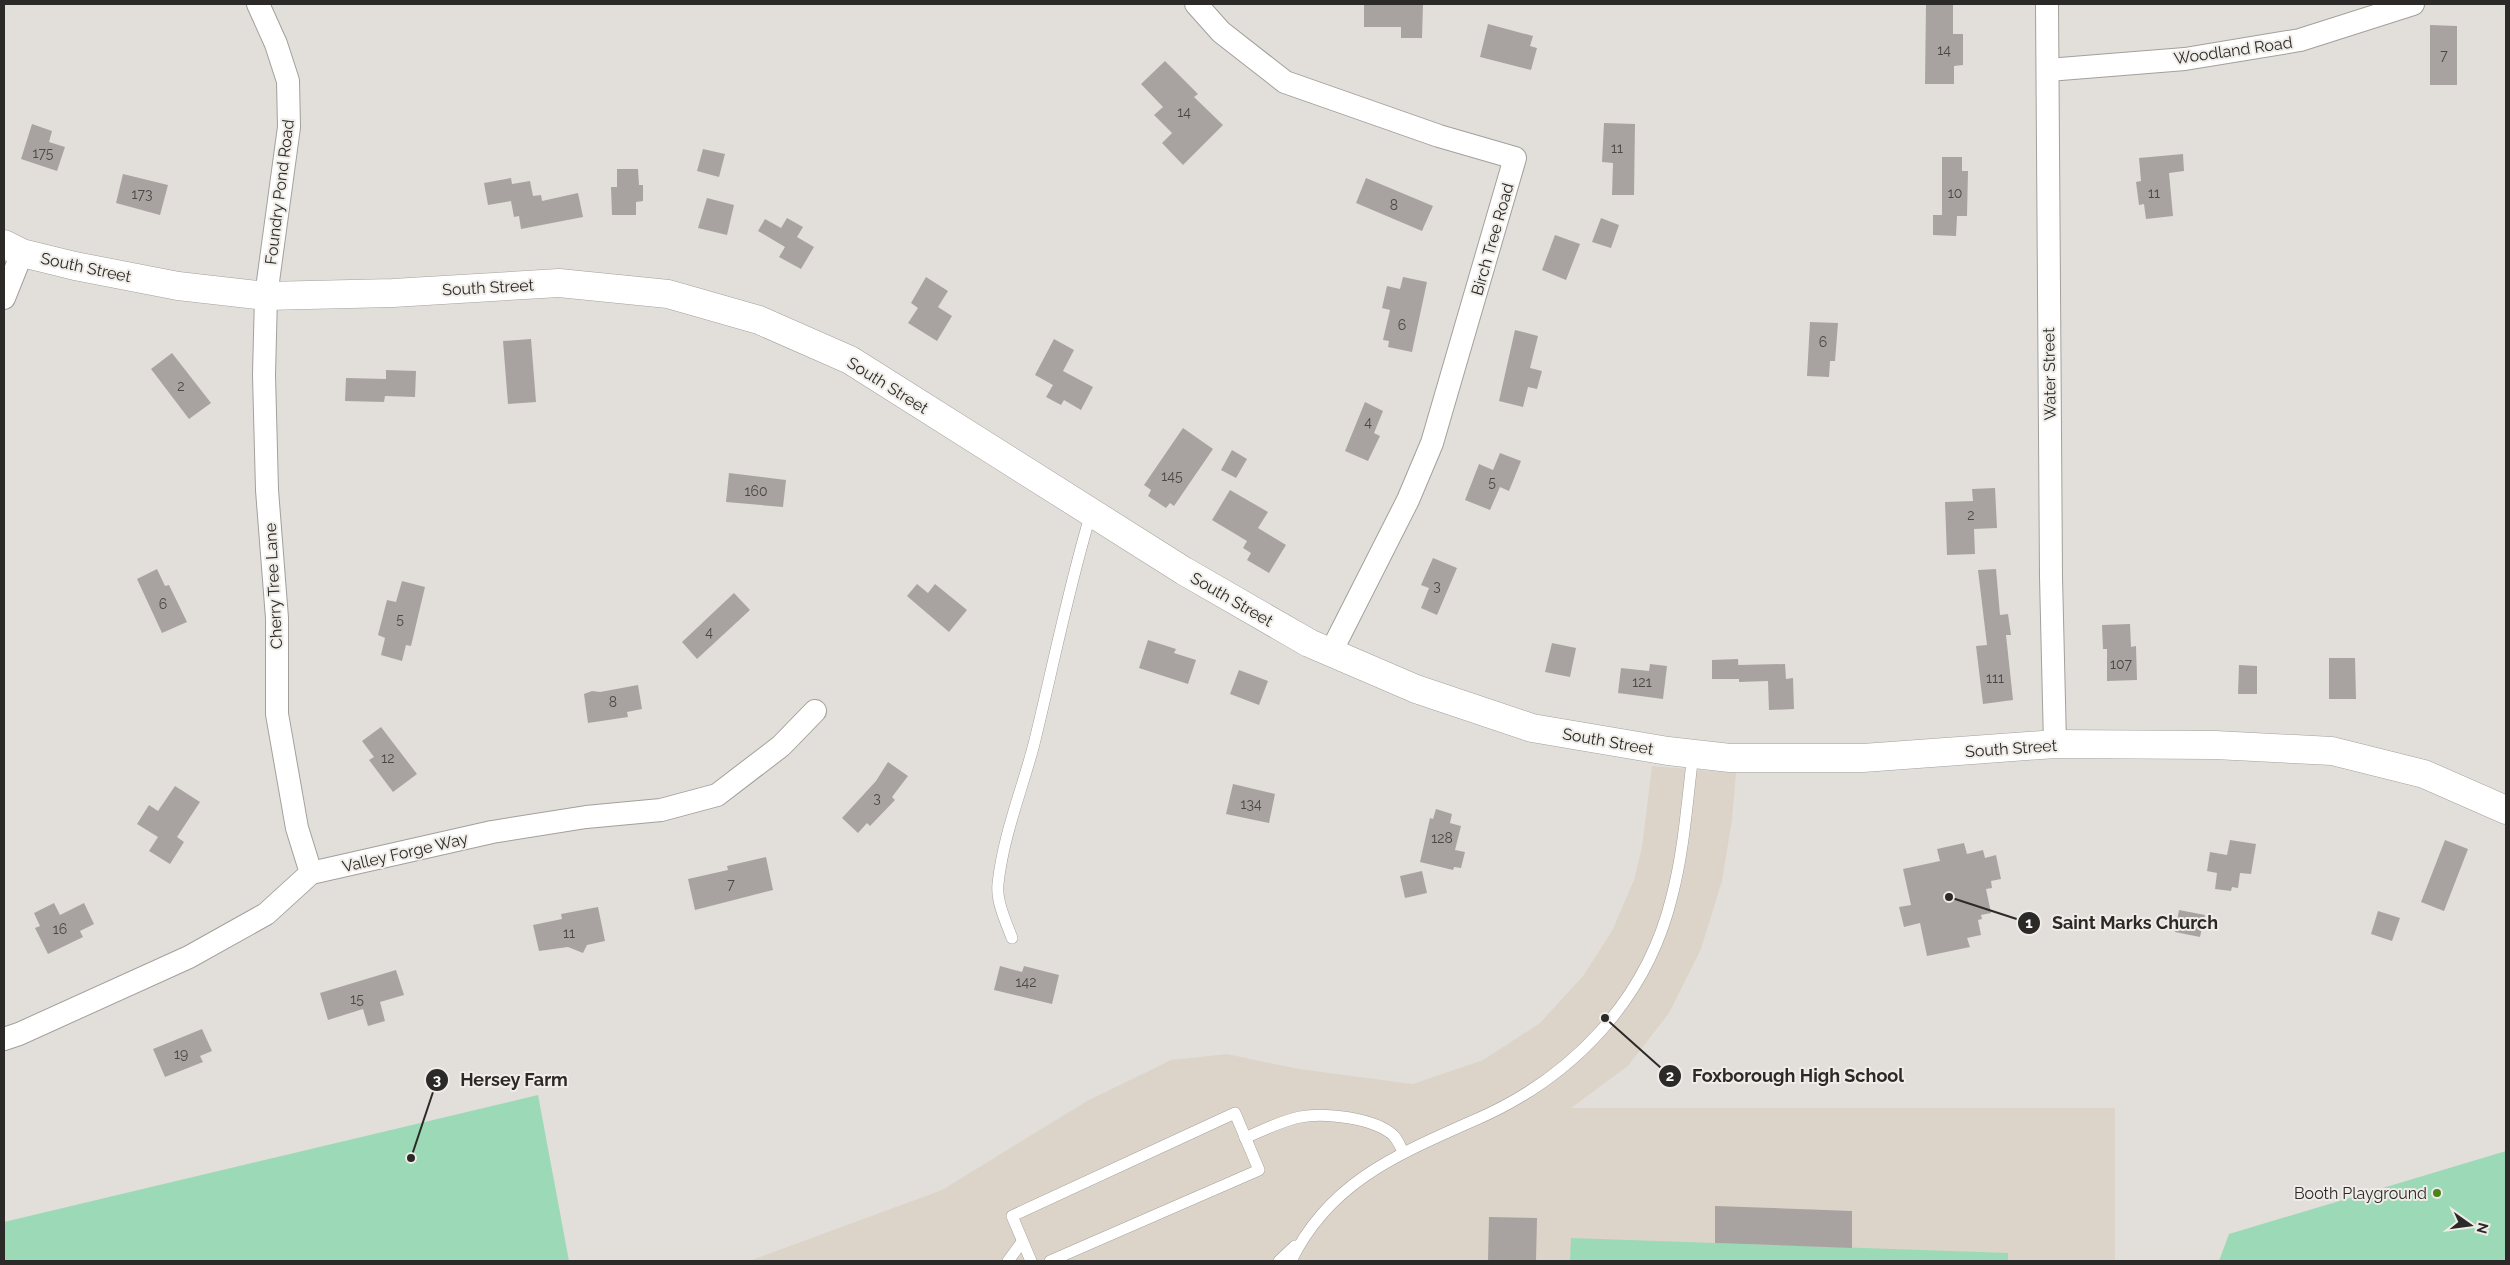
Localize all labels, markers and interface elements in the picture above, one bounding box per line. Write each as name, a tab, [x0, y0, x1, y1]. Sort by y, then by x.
street label: Woodland Road	[2173, 33, 2294, 68]
house number: 14	[1937, 42, 1951, 58]
house number: 7	[2440, 47, 2448, 63]
house number: 14	[1177, 104, 1191, 120]
street label: Foundry Pond Road	[261, 118, 298, 266]
house number: 11	[1611, 140, 1623, 156]
house number: 175	[33, 145, 54, 161]
street label: Birch Tree Road	[1467, 181, 1518, 298]
house number: 10	[1948, 185, 1962, 201]
house number: 11	[2148, 185, 2160, 201]
house number: 173	[132, 186, 152, 202]
house number: 8	[1390, 197, 1398, 213]
street label: South Street	[39, 249, 133, 286]
street label: South Street	[442, 276, 535, 299]
house number: 6	[1398, 317, 1406, 333]
street label: Water Street	[2039, 327, 2060, 421]
house number: 6	[1819, 334, 1827, 350]
street label: South Street	[844, 353, 932, 418]
house number: 2	[177, 378, 185, 394]
house number: 4	[1364, 414, 1372, 430]
house number: 145	[1161, 468, 1183, 484]
house number: 5	[1488, 474, 1496, 490]
house number: 160	[744, 483, 768, 499]
house number: 2	[1967, 507, 1975, 523]
street label: Cherry Tree Lane	[261, 523, 286, 649]
street label: South Street	[1187, 568, 1277, 631]
house number: 3	[1433, 578, 1441, 594]
house number: 6	[159, 596, 167, 612]
house number: 5	[396, 611, 404, 627]
house number: 4	[705, 624, 713, 640]
house number: 107	[2110, 656, 2132, 672]
house number: 111	[1986, 670, 2004, 686]
house number: 121	[1632, 674, 1652, 690]
house number: 8	[609, 694, 617, 710]
street label: South Street	[1561, 724, 1655, 759]
street label: South Street	[1965, 736, 2058, 761]
house number: 12	[381, 750, 395, 766]
house number: 3	[873, 790, 881, 806]
house number: 134	[1240, 796, 1262, 812]
street label: Valley Forge Way	[340, 829, 470, 876]
house number: 128	[1431, 830, 1453, 846]
house number: 7	[727, 876, 735, 892]
callout: Saint Marks Church	[2017, 906, 2228, 939]
text: Saint Marks Church	[2052, 912, 2218, 933]
text: 1	[2025, 914, 2033, 932]
house number: 16	[53, 921, 67, 937]
house number: 11	[563, 925, 575, 941]
house number: 142	[1016, 974, 1036, 990]
house number: 15	[350, 991, 364, 1007]
house number: 19	[174, 1046, 188, 1062]
callout: Foxborough High School	[1658, 1059, 1914, 1092]
callout: Hersey Farm	[425, 1063, 578, 1096]
text: Foxborough High School	[1692, 1065, 1904, 1086]
text: 2	[1666, 1067, 1674, 1085]
text: Hersey Farm	[460, 1069, 568, 1090]
text: 3	[433, 1071, 441, 1089]
place label: Booth Playground	[2294, 1184, 2427, 1203]
marker: Booth Playground	[2431, 1187, 2443, 1199]
north arrow	[2445, 1200, 2495, 1250]
text: N	[2474, 1221, 2492, 1235]

